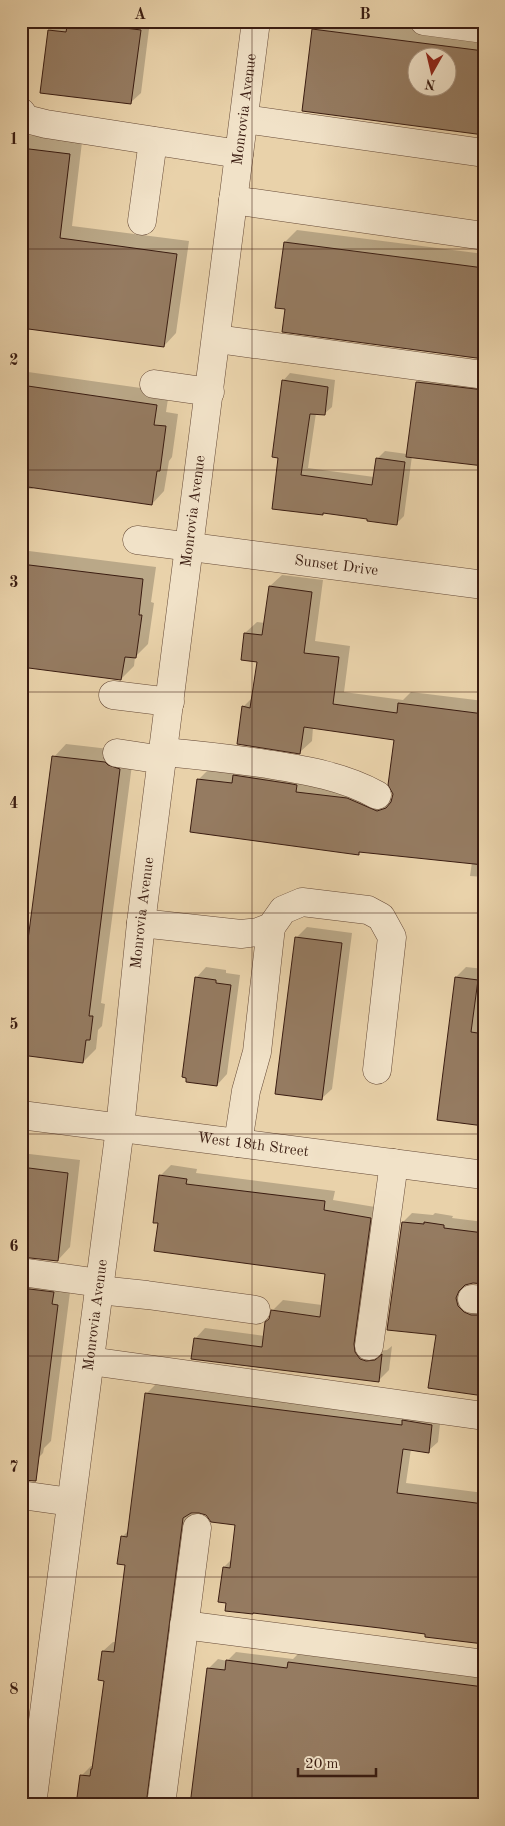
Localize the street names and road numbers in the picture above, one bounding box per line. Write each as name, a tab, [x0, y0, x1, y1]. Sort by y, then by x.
street label: Monrovia Avenue	[230, 53, 259, 166]
street label: Monrovia Avenue	[179, 454, 208, 568]
street label: Sunset Drive	[294, 553, 379, 579]
street label: Monrovia Avenue	[129, 856, 157, 970]
street label: West 18th Street	[196, 1130, 310, 1160]
street label: Monrovia Avenue	[81, 1258, 110, 1372]

